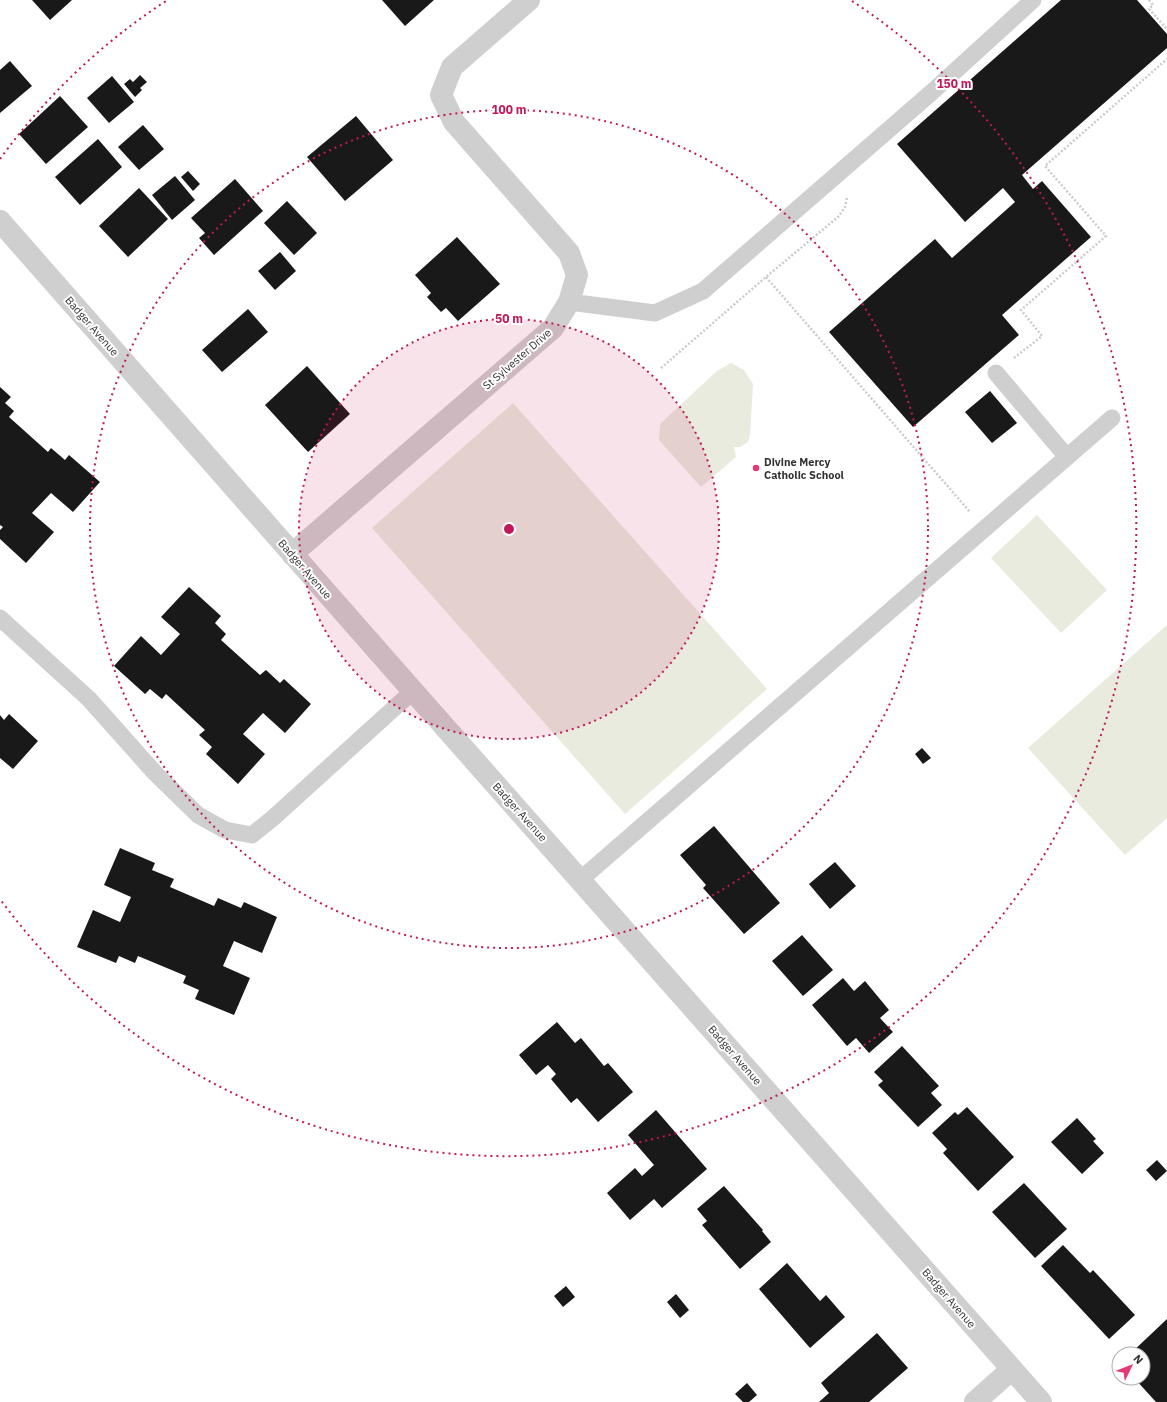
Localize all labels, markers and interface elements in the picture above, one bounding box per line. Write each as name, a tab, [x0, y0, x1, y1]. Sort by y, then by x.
text: 150 m	[936, 76, 972, 91]
text: 100 m	[491, 102, 527, 117]
street label: Badger Avenue	[62, 293, 122, 359]
text: 50 m	[495, 311, 523, 326]
street label: St Sylvester Drive	[480, 325, 554, 393]
place label: Divine Mercy Catholic School	[764, 455, 845, 482]
marker: Divine Mercy Catholic School	[751, 463, 761, 473]
centre of rings	[502, 522, 516, 536]
street label: Badger Avenue	[275, 536, 335, 602]
street label: Badger Avenue	[490, 780, 550, 844]
street label: Badger Avenue	[705, 1022, 765, 1088]
street label: Badger Avenue	[919, 1265, 979, 1331]
north arrow	[1111, 1346, 1151, 1386]
text: N	[1130, 1351, 1146, 1367]

